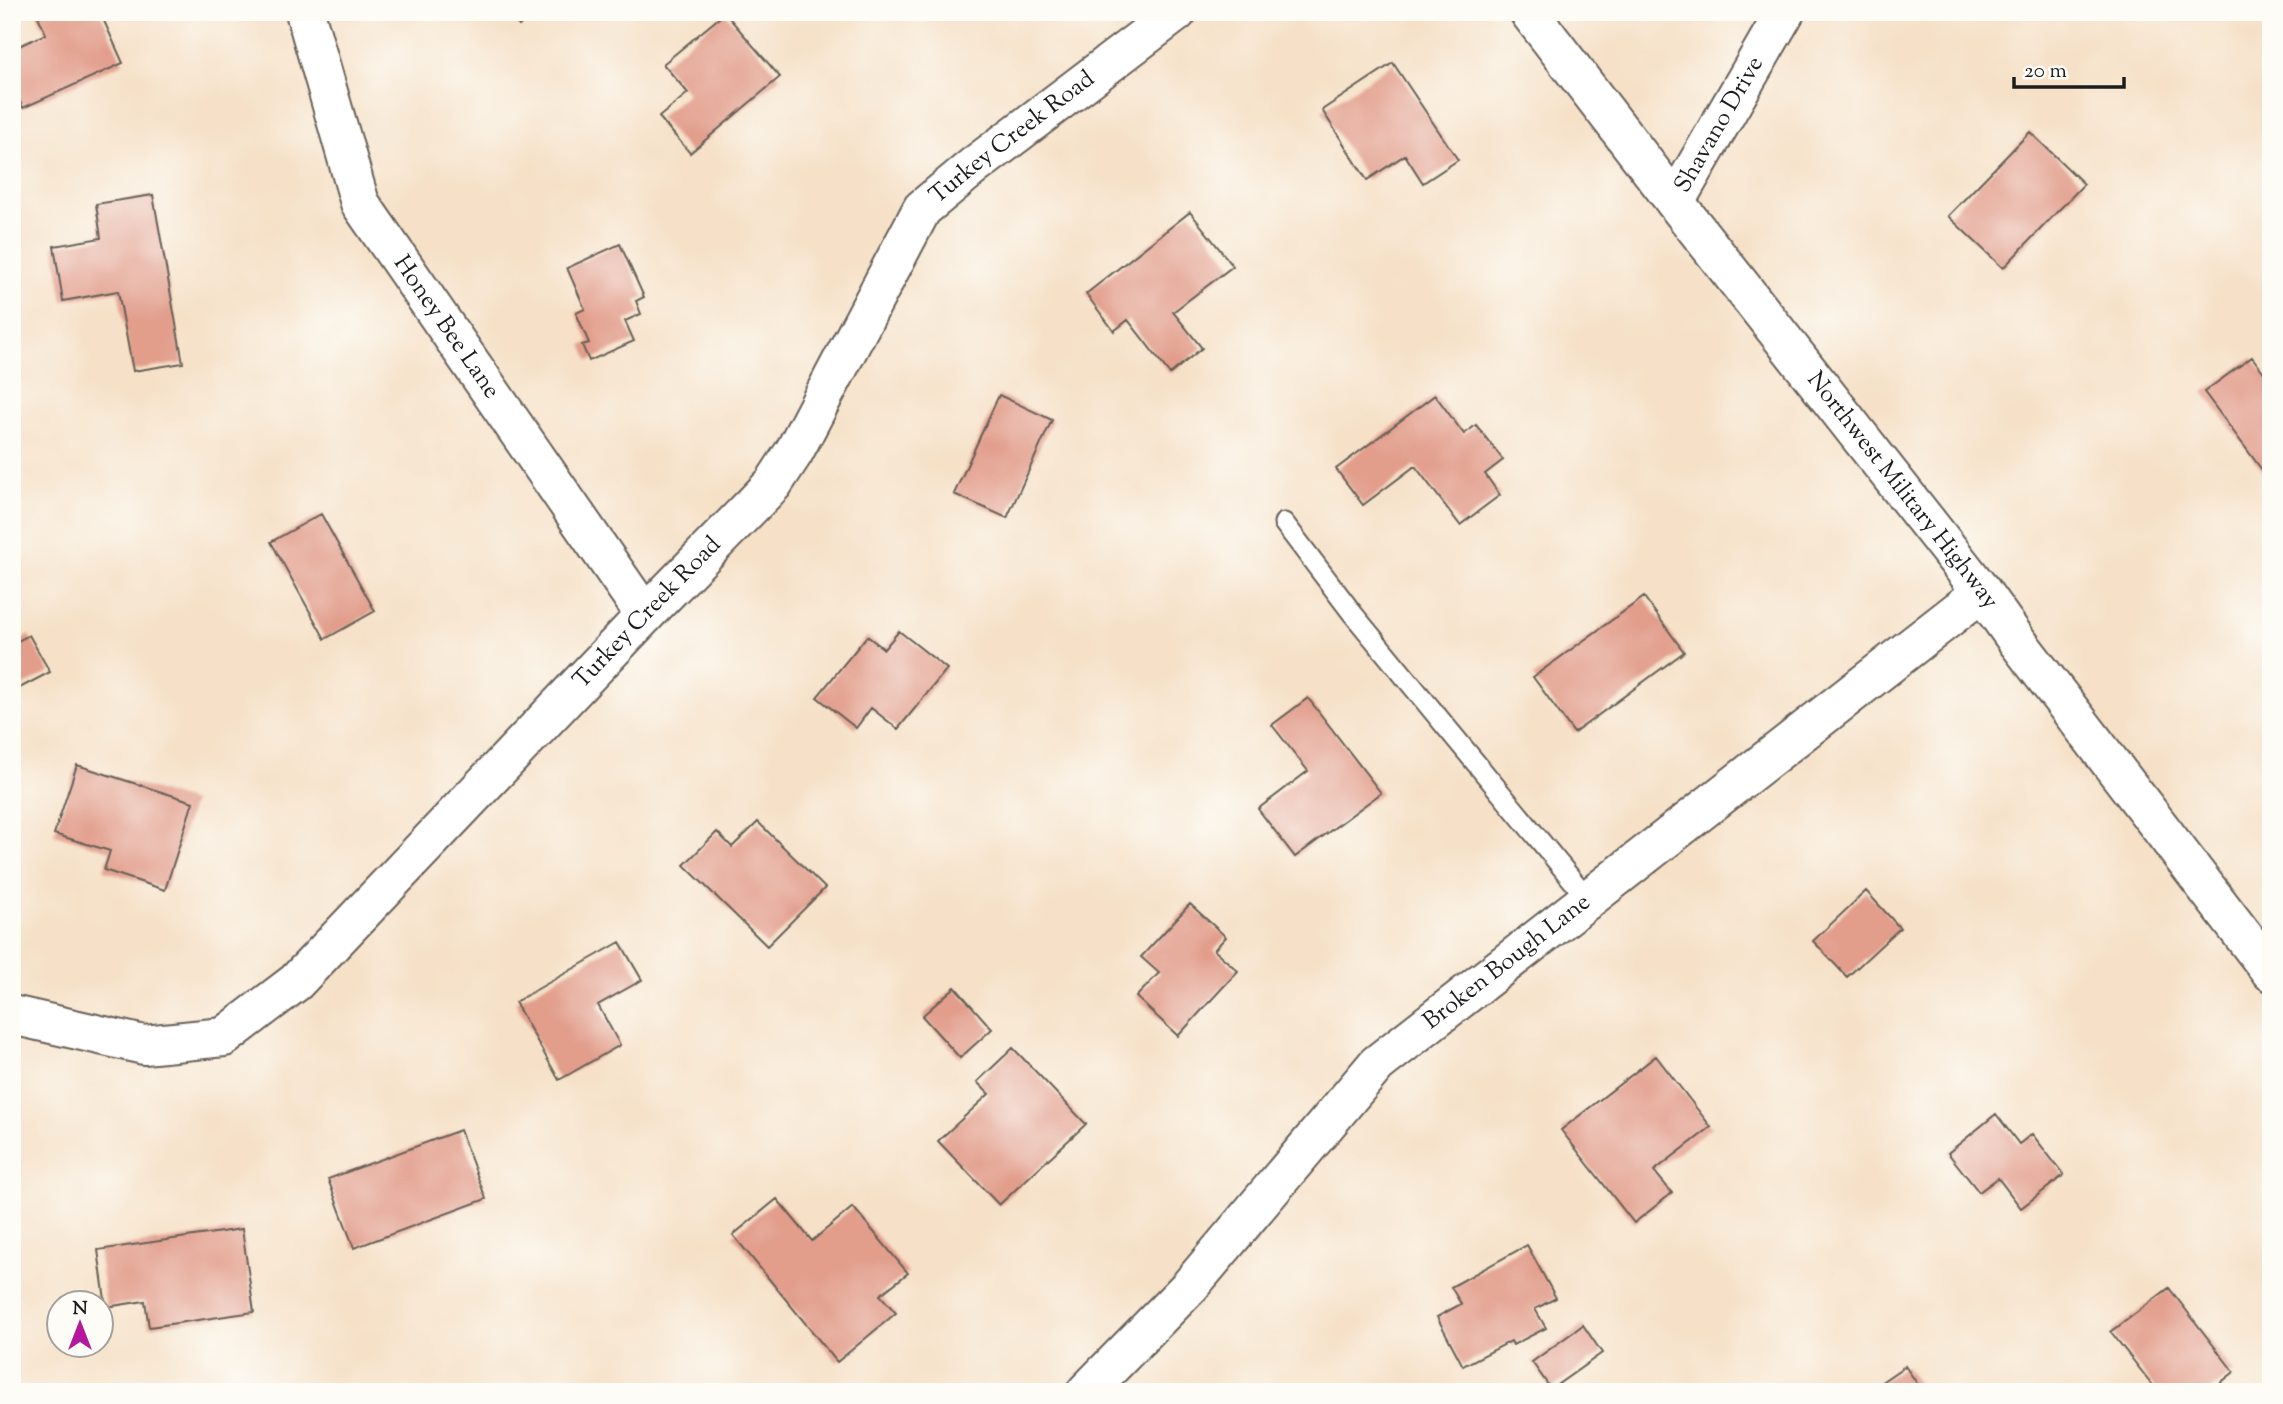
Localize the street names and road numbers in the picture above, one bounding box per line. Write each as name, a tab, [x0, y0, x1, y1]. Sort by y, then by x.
street label: Shavano Drive	[1667, 50, 1773, 200]
street label: Turkey Creek Road	[923, 63, 1102, 213]
street label: Honey Bee Lane	[384, 249, 508, 406]
street label: Northwest Military Highway	[1798, 365, 2006, 616]
street label: Turkey Creek Road	[566, 529, 730, 697]
street label: Broken Bough Lane	[1416, 886, 1598, 1039]

